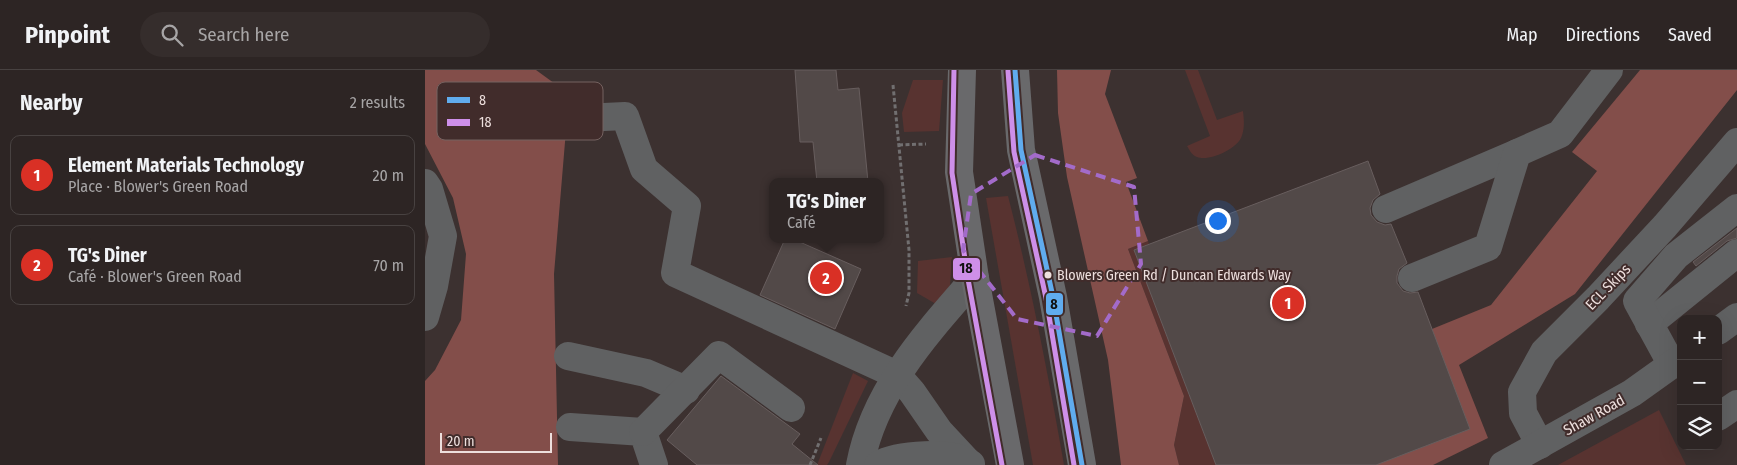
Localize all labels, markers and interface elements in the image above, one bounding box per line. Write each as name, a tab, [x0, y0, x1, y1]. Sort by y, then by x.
search box	[140, 12, 490, 57]
text: Pinpoint	[25, 21, 110, 49]
icon: search	[158, 21, 186, 49]
text: Search here	[198, 23, 289, 46]
text: Map	[1506, 24, 1538, 46]
text: Directions	[1566, 24, 1640, 46]
text: Saved	[1668, 24, 1712, 46]
legend	[437, 82, 603, 140]
text: Nearby	[20, 90, 82, 116]
text: 8	[479, 92, 486, 109]
text: 2 results	[350, 93, 405, 112]
text: 18	[479, 114, 491, 131]
text: Element Materials Technology	[68, 154, 304, 177]
text: 1	[34, 166, 40, 185]
text: 20 m	[373, 166, 404, 185]
text: Place · Blower's Green Road	[68, 177, 248, 196]
popup	[769, 178, 884, 243]
text: TG's Diner	[787, 190, 866, 213]
your location	[1205, 208, 1231, 234]
text: Café	[787, 213, 816, 232]
text: TG's Diner	[68, 244, 147, 267]
text: 2	[33, 256, 41, 275]
text: 70 m	[373, 256, 404, 275]
line badge: 18	[952, 257, 981, 281]
pin: 2	[810, 259, 842, 297]
text: 18	[959, 260, 973, 277]
street label: ECL Skips	[1582, 260, 1634, 314]
text: Café · Blower's Green Road	[68, 267, 242, 286]
place label: Blowers Green Rd / Duncan Edwards Way	[1057, 267, 1292, 284]
marker: Blowers Green Rd / Duncan Edwards Way	[1043, 270, 1053, 280]
pin: 1	[1272, 284, 1304, 322]
line badge: 8	[1045, 292, 1064, 316]
text: 8	[1050, 296, 1058, 313]
map controls	[1677, 315, 1722, 450]
button: +	[1677, 315, 1722, 360]
button: −	[1677, 360, 1722, 405]
street label: Shaw Road	[1560, 391, 1628, 439]
button: layers	[1677, 405, 1722, 450]
scale bar	[440, 430, 553, 453]
text: 20 m	[447, 433, 475, 450]

